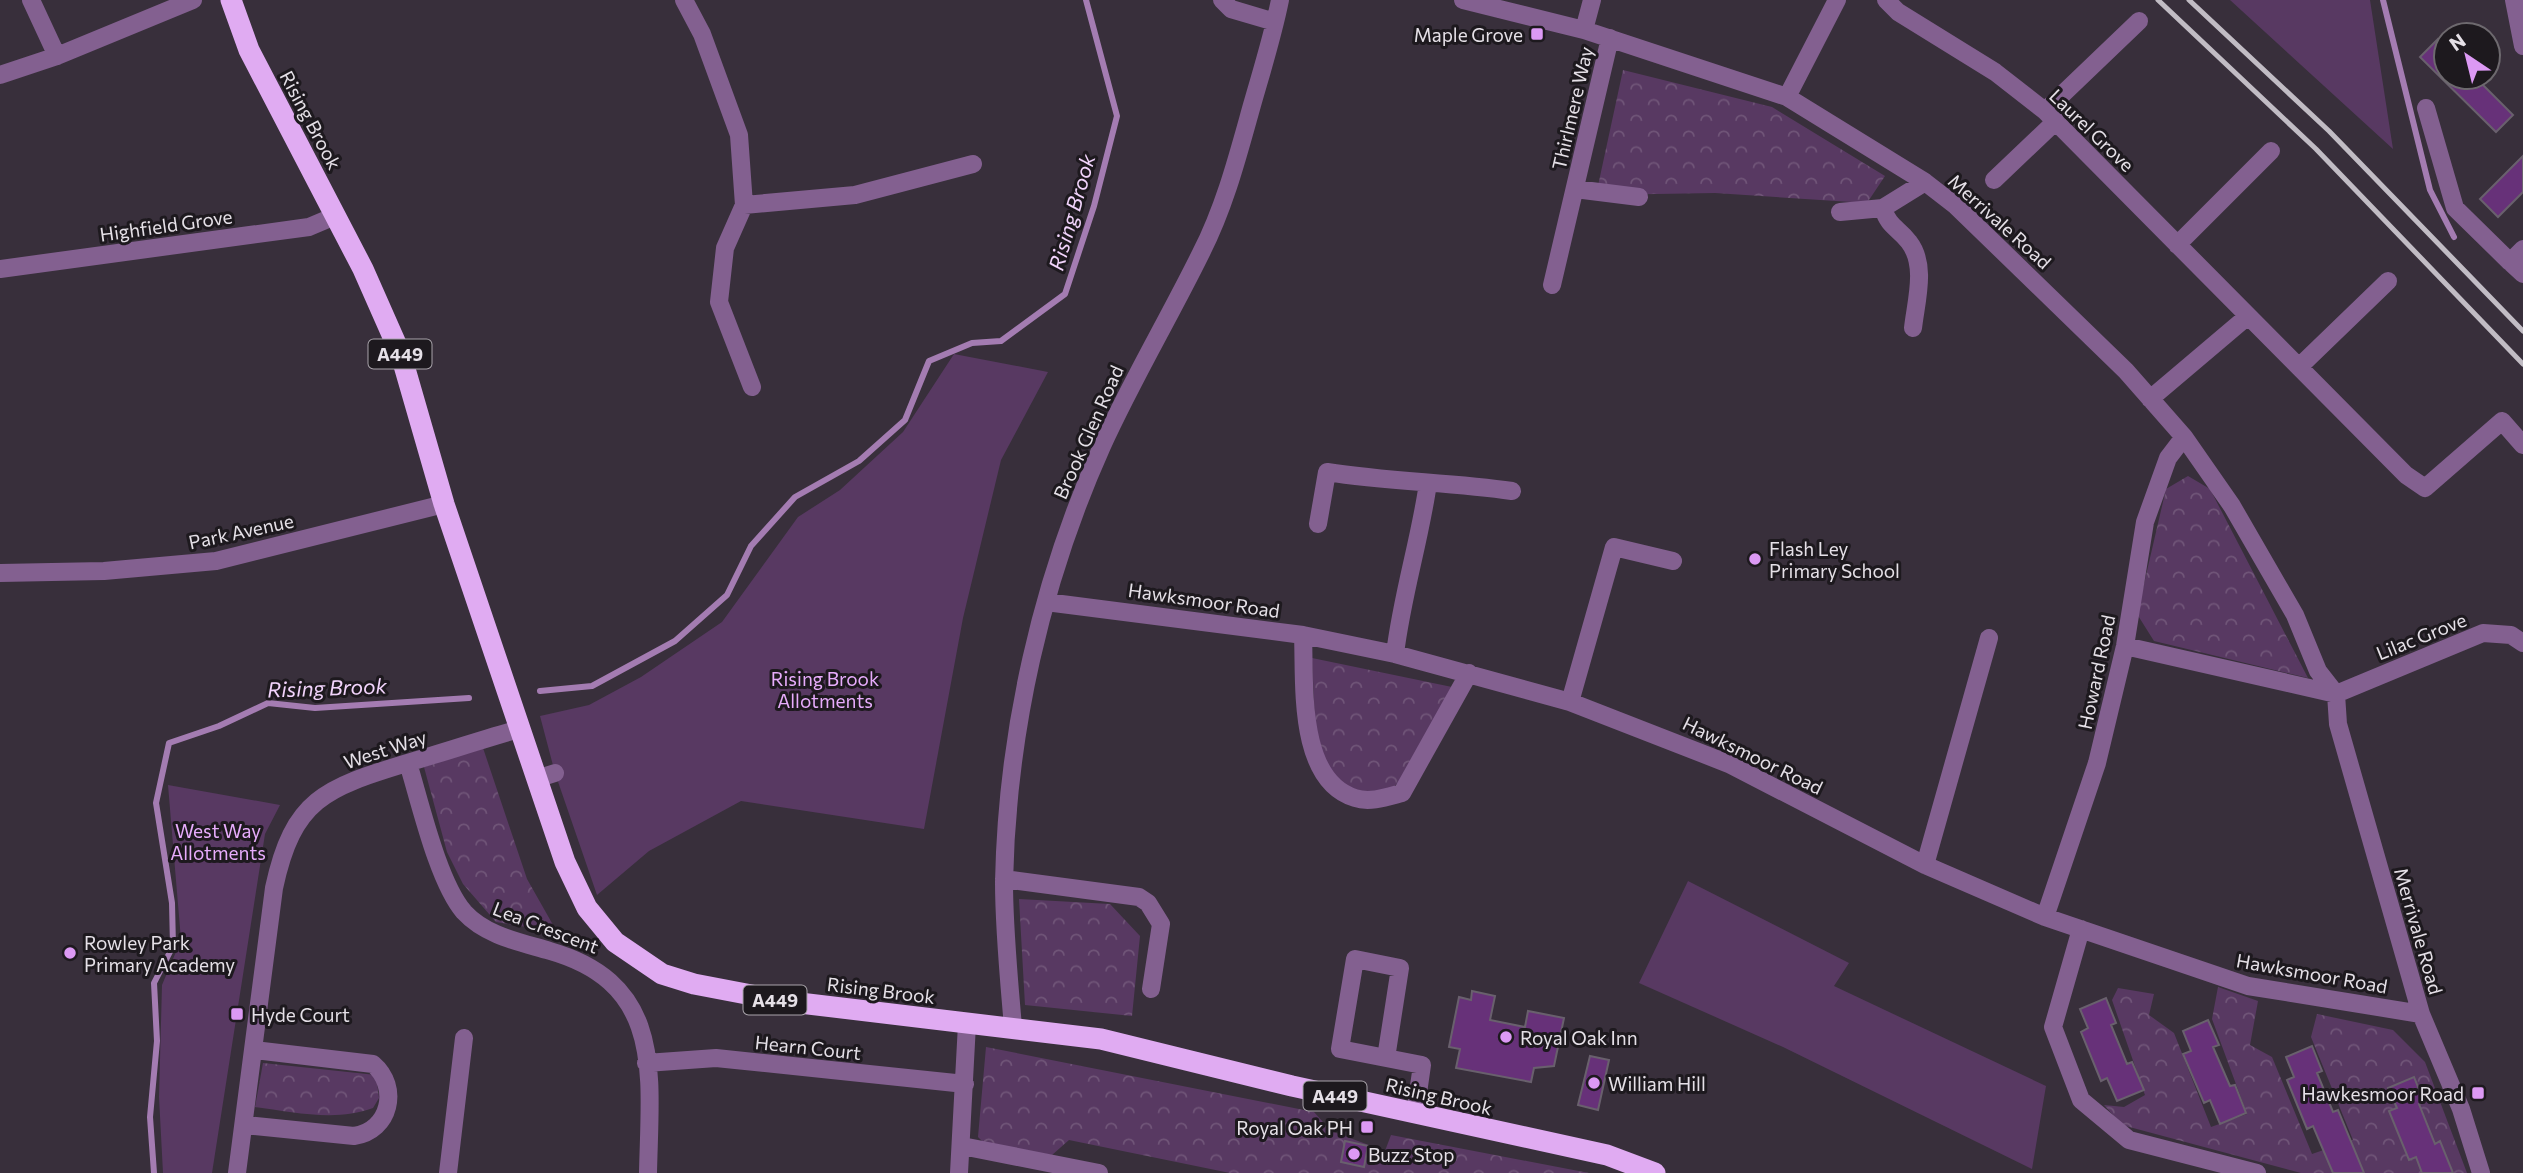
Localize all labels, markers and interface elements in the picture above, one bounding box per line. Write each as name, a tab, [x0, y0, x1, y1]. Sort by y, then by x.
north arrow	[2432, 21, 2502, 91]
place label: Maple Grove	[1414, 23, 1523, 46]
marker: Maple Grove	[1529, 26, 1545, 42]
text: N	[2445, 28, 2469, 55]
street label: Thirlmere Way	[1547, 44, 1597, 172]
street label: Rising Brook	[275, 67, 347, 173]
street label: Laurel Grove	[2045, 84, 2139, 176]
water label: Rising Brook	[1042, 150, 1100, 273]
street label: Merrivale Road	[1944, 169, 2056, 273]
street label: Highfield Grove	[98, 204, 234, 246]
road number: A449	[368, 340, 432, 368]
street label: Brook Glen Road	[1048, 362, 1128, 502]
street label: Park Avenue	[186, 509, 296, 553]
place label: Flash Ley Primary School	[1769, 537, 1900, 582]
marker: Flash Ley Primary School	[1747, 551, 1763, 567]
street label: Hawksmoor Road	[1127, 578, 1281, 622]
street label: Lilac Grove	[2373, 608, 2469, 664]
street label: Howard Road	[2073, 613, 2119, 731]
park label: Rising Brook Allotments	[771, 667, 879, 712]
water label: Rising Brook	[267, 672, 388, 702]
street label: Hawksmoor Road	[1679, 711, 1827, 799]
street label: West Way	[341, 725, 430, 773]
park label: West Way Allotments	[170, 819, 266, 864]
street label: Merrivale Road	[2390, 865, 2448, 997]
street label: Lea Crescent	[490, 896, 602, 958]
place label: Rowley Park Primary Academy	[84, 931, 235, 976]
marker: Rowley Park Primary Academy	[62, 945, 78, 961]
street label: Hawksmoor Road	[2235, 948, 2389, 998]
street label: Rising Brook	[826, 972, 936, 1008]
road number: A449	[744, 986, 806, 1015]
place label: Hyde Court	[251, 1003, 350, 1026]
marker: Hyde Court	[229, 1006, 245, 1022]
place label: Royal Oak Inn	[1520, 1026, 1638, 1049]
marker: Royal Oak Inn	[1498, 1029, 1514, 1045]
street label: Hearn Court	[754, 1030, 862, 1064]
place label: William Hill	[1608, 1072, 1706, 1095]
street label: Rising Brook	[1384, 1073, 1494, 1119]
marker: William Hill	[1586, 1075, 1602, 1091]
road number: A449	[1304, 1082, 1366, 1111]
place label: Hawkesmoor Road	[2301, 1082, 2464, 1105]
marker: Hawkesmoor Road	[2470, 1085, 2486, 1101]
place label: Royal Oak PH	[1236, 1116, 1353, 1139]
marker: Royal Oak PH	[1359, 1119, 1375, 1135]
place label: Buzz Stop	[1368, 1143, 1455, 1166]
marker: Buzz Stop	[1346, 1146, 1362, 1162]

